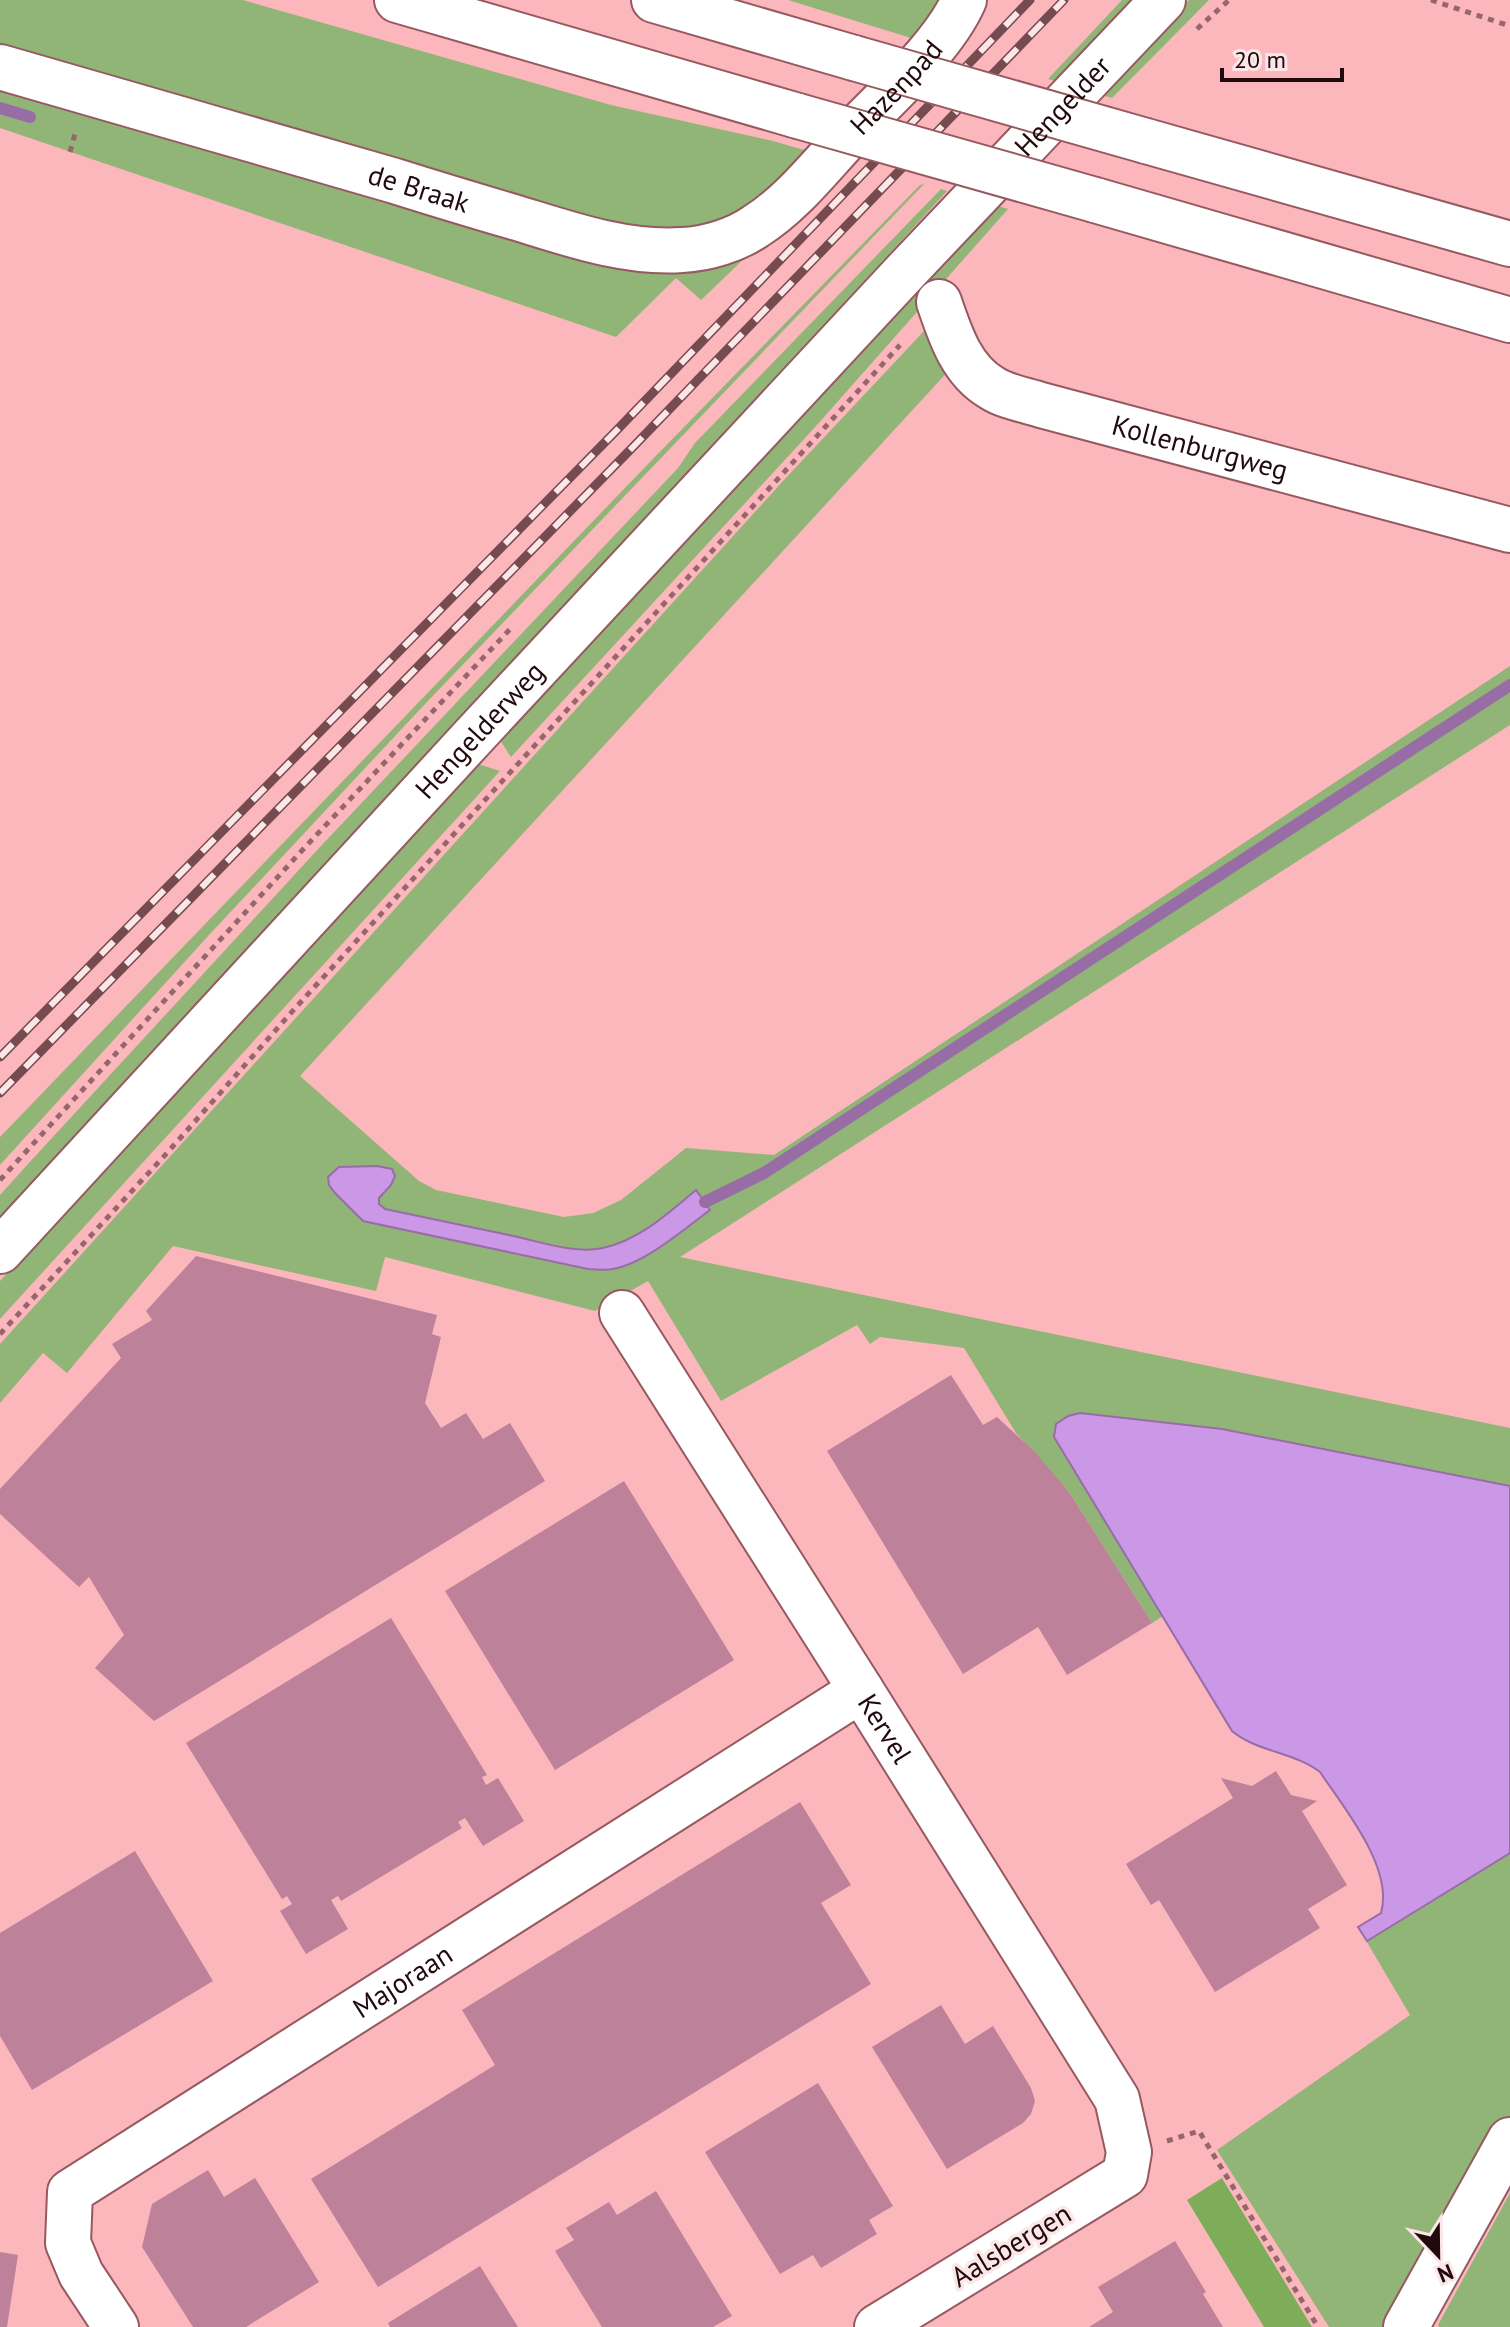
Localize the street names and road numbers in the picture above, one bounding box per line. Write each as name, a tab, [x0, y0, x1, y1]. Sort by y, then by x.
street label: Hazenpad	[841, 32, 950, 142]
street label: Hengelder	[1006, 47, 1119, 164]
street label: de Braak	[364, 155, 474, 221]
street label: Kollenburgweg	[1108, 406, 1292, 488]
street label: Hengelderweg	[407, 653, 552, 806]
street label: Kervel	[850, 1687, 921, 1770]
street label: Majoraan	[345, 1935, 459, 2026]
street label: Aalsbergen	[944, 2194, 1078, 2295]

